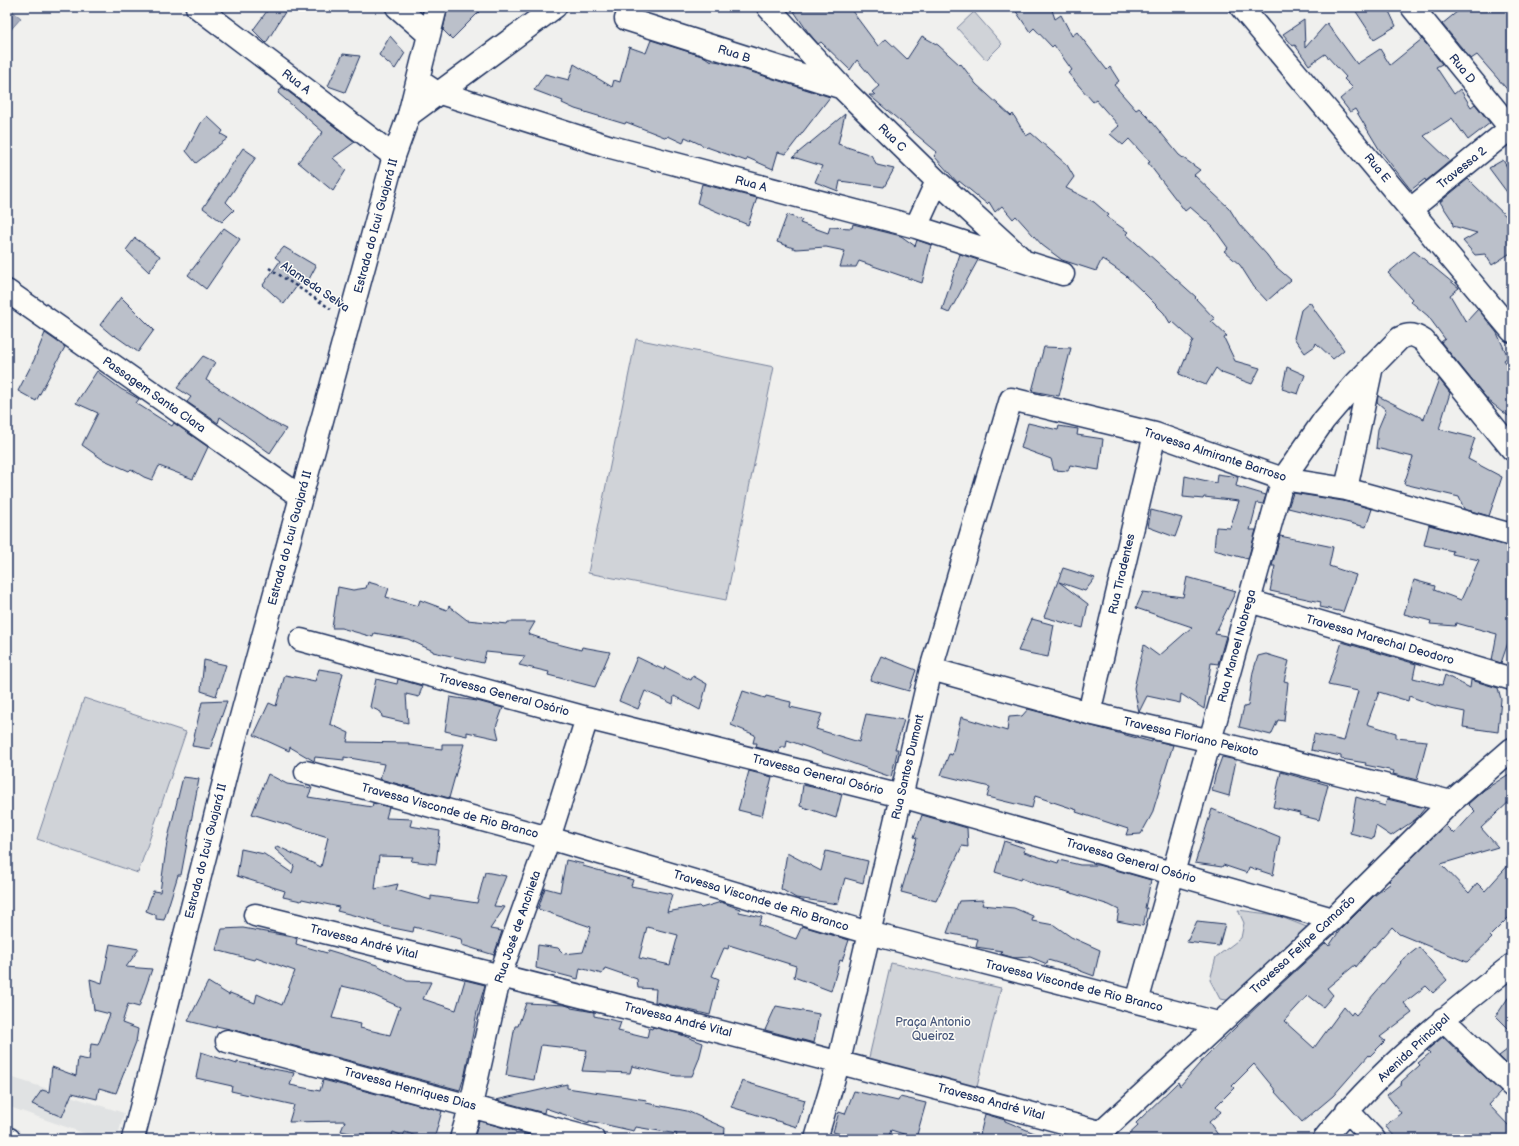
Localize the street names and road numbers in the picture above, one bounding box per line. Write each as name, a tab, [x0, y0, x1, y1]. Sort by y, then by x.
street label: Rua B	[716, 42, 752, 66]
street label: Rua D	[1445, 51, 1479, 87]
street label: Rua A	[278, 66, 314, 98]
street label: Rua C	[875, 121, 910, 155]
street label: Travessa 2	[1434, 144, 1490, 192]
street label: Rua E	[1361, 150, 1393, 186]
street label: Estrada do Icui Guajará II	[351, 157, 401, 295]
street label: Rua A	[733, 173, 769, 196]
street label: Alameda Selva	[278, 258, 352, 316]
street label: Passagem Santa Clara	[100, 354, 209, 436]
street label: Travessa Almirante Barroso	[1142, 425, 1288, 485]
street label: Estrada do Icui Guajará II	[265, 469, 315, 607]
street label: Rua Tiradentes	[1105, 532, 1139, 616]
street label: Rua Manoel Nobrega	[1215, 588, 1259, 704]
street label: Travessa Marechal Deodoro	[1304, 612, 1456, 668]
street label: Travessa General Osório	[437, 670, 571, 720]
street label: Rua Santos Dumont	[889, 713, 927, 821]
street label: Travessa Floriano Peixoto	[1122, 714, 1260, 760]
street label: Travessa General Osório	[751, 751, 885, 799]
street label: Travessa Visconde de Rio Branco	[360, 780, 540, 842]
street label: Estrada do Icui Guajará II	[182, 782, 230, 920]
street label: Travessa General Osório	[1064, 835, 1198, 887]
street label: Travessa Visconde de Rio Branco	[671, 867, 851, 935]
street label: Rua José de Anchieta	[492, 868, 544, 985]
street label: Travessa Felipe Camarão	[1247, 892, 1359, 998]
street label: Travessa André Vital	[309, 921, 419, 963]
street label: Travessa Visconde de Rio Branco	[983, 957, 1165, 1015]
street label: Travessa André Vital	[623, 999, 733, 1041]
street label: Avenida Principal	[1375, 1011, 1453, 1085]
street label: Travessa Henriques Dias	[342, 1064, 478, 1114]
street label: Travessa André Vital	[936, 1080, 1046, 1124]

